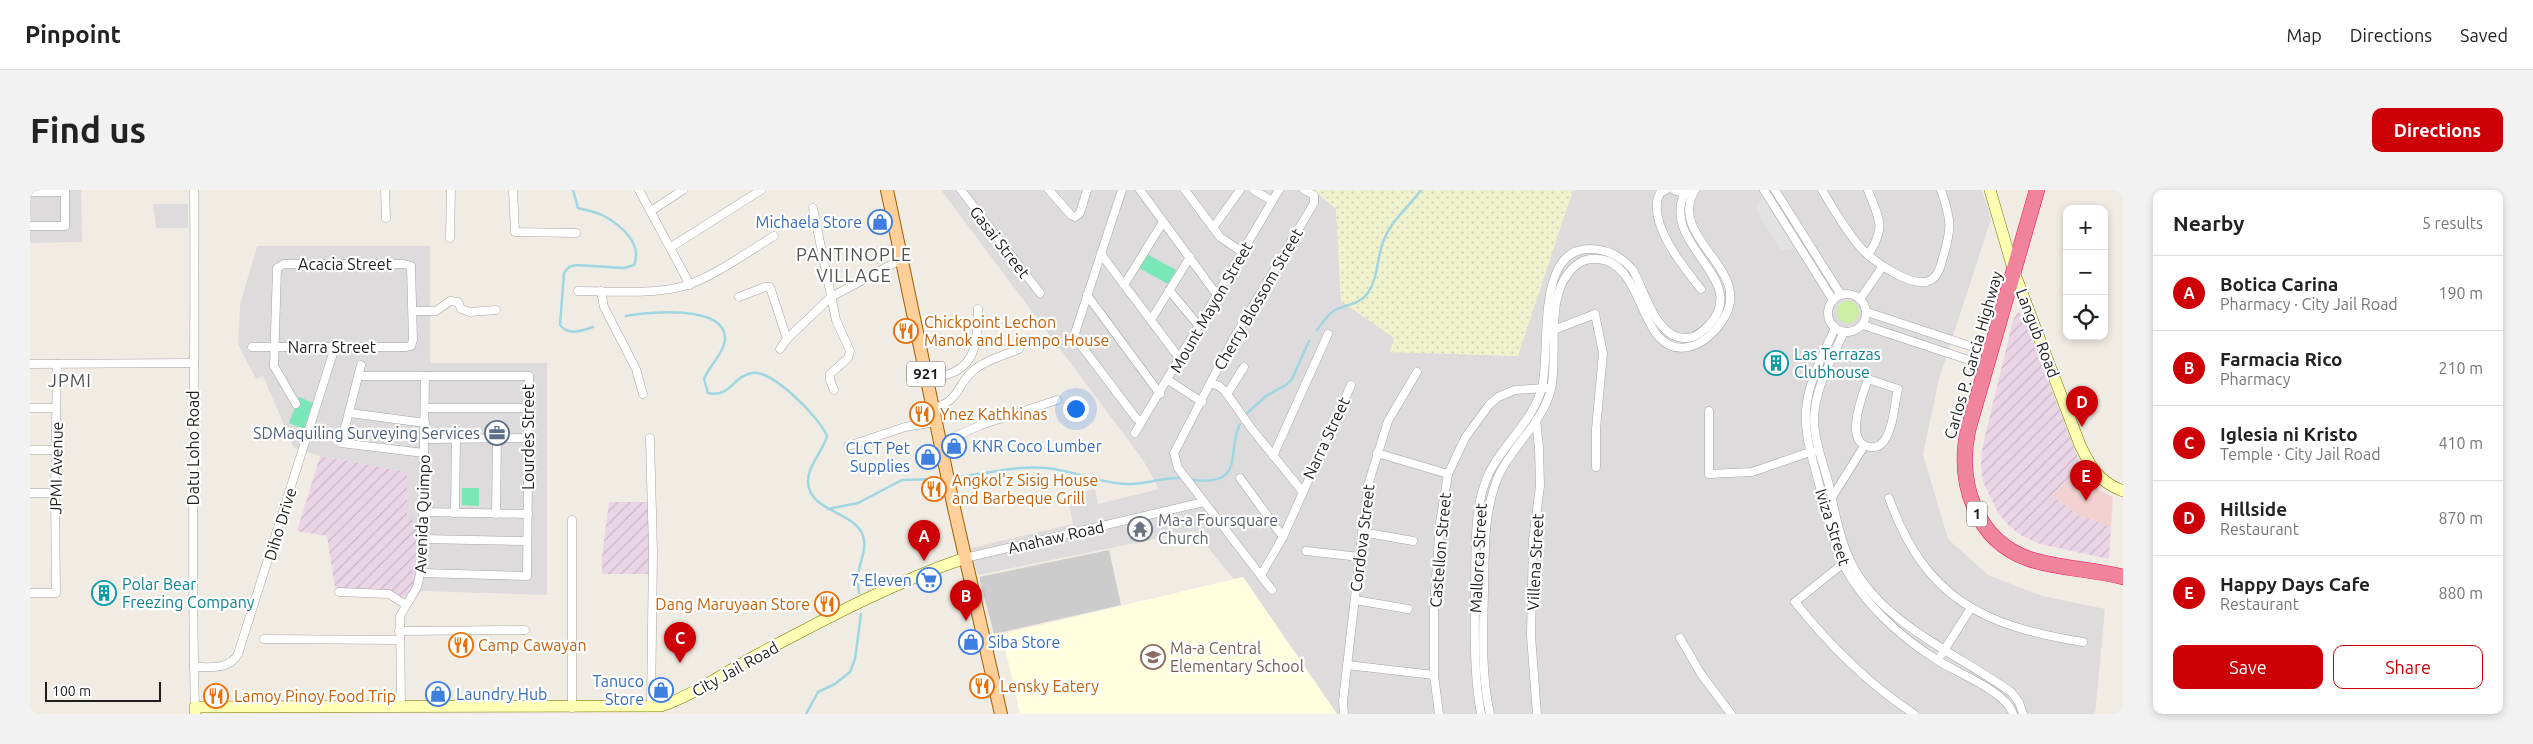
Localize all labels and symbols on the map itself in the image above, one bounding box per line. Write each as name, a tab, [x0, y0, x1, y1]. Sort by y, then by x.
street label: Gasai Street	[966, 202, 1034, 282]
shop icon: Michaela Store	[867, 209, 893, 235]
place label: Michaela Store	[756, 213, 862, 231]
street label: Cherry Blossom Street	[1210, 224, 1306, 373]
street label: Mount Mayon Street	[1166, 238, 1256, 376]
district label: PANTINOPLE VILLAGE	[796, 244, 912, 285]
street label: Acacia Street	[298, 255, 393, 273]
street label: Carlos P. Garcia Highway	[1940, 269, 2006, 441]
street label: Langub Road	[2013, 286, 2063, 380]
place label: Chickpoint Lechon Manok and Liempo House	[924, 313, 1109, 349]
restaurant icon: Chickpoint Lechon Manok and Liempo House	[893, 318, 919, 344]
street label: Narra Street	[288, 338, 377, 356]
place label: Las Terrazas Clubhouse	[1794, 345, 1881, 381]
building icon: Las Terrazas Clubhouse	[1763, 350, 1789, 376]
road number: 921	[907, 362, 945, 386]
district label: JPMI	[48, 370, 92, 390]
street label: Lourdes Street	[519, 383, 537, 490]
pin: D	[2066, 386, 2098, 427]
street label: Datu Loho Road	[184, 390, 202, 506]
street label: Narra Street	[1299, 394, 1353, 482]
your location	[1063, 396, 1089, 422]
restaurant icon: Ynez Kathkinas	[909, 401, 935, 427]
place label: Ynez Kathkinas	[940, 405, 1047, 423]
office icon: SDMaquiling Surveying Services	[484, 420, 510, 446]
street label: JPMI Avenue	[46, 421, 66, 515]
place label: SDMaquiling Surveying Services	[253, 424, 480, 442]
shop icon: KNR Coco Lumber	[941, 433, 967, 459]
place label: KNR Coco Lumber	[972, 437, 1102, 455]
place label: CLCT Pet Supplies	[846, 439, 911, 475]
shop icon: CLCT Pet Supplies	[915, 444, 941, 470]
street label: Avenida Quimpo	[411, 454, 433, 574]
pin: E	[2070, 460, 2102, 501]
place label: Angkol'z Sisig House and Barbeque Grill	[952, 471, 1098, 507]
restaurant icon: Angkol'z Sisig House and Barbeque Grill	[921, 476, 947, 502]
street label: Cordova Street	[1346, 482, 1378, 593]
street label: Diho Drive	[260, 485, 300, 563]
street label: Iviza Street	[1812, 486, 1854, 568]
street label: Castellon Street	[1426, 491, 1454, 608]
street label: Mallorca Street	[1466, 502, 1490, 613]
road number: 1	[1967, 502, 1987, 526]
place label: Ma-a Foursquare Church	[1158, 511, 1278, 547]
street label: Villena Street	[1523, 512, 1547, 611]
temple icon: Ma-a Foursquare Church	[1127, 516, 1153, 542]
street label: Anahaw Road	[1006, 517, 1106, 557]
pin: A	[908, 520, 940, 561]
supermarket icon: 7-Eleven	[916, 567, 942, 593]
place label: 7-Eleven	[851, 571, 912, 589]
place label: Polar Bear Freezing Company	[122, 575, 255, 611]
building icon: Polar Bear Freezing Company	[91, 580, 117, 606]
pin: B	[950, 580, 982, 621]
restaurant icon: Dang Maruyaan Store	[814, 591, 840, 617]
place label: Dang Maruyaan Store	[655, 595, 810, 613]
pin: C	[664, 622, 696, 663]
shop icon: Siba Store	[958, 629, 984, 655]
restaurant icon: Camp Cawayan	[448, 632, 474, 658]
place label: Siba Store	[988, 633, 1060, 651]
place label: Camp Cawayan	[478, 636, 587, 654]
street label: City Jail Road	[689, 638, 781, 700]
place label: Ma-a Central Elementary School	[1170, 639, 1304, 675]
school or university icon: Ma-a Central Elementary School	[1140, 644, 1166, 670]
place label: Tanuco Store	[592, 672, 644, 708]
restaurant icon: Lensky Eatery	[969, 673, 995, 699]
shop icon: Tanuco Store	[648, 677, 674, 703]
place label: Lensky Eatery	[1000, 677, 1099, 695]
scale bar	[45, 679, 161, 702]
shop icon: Laundry Hub	[425, 681, 451, 707]
restaurant icon: Lamoy Pinoy Food Trip	[203, 683, 229, 709]
place label: Laundry Hub	[456, 685, 547, 703]
place label: Lamoy Pinoy Food Trip	[234, 687, 396, 705]

